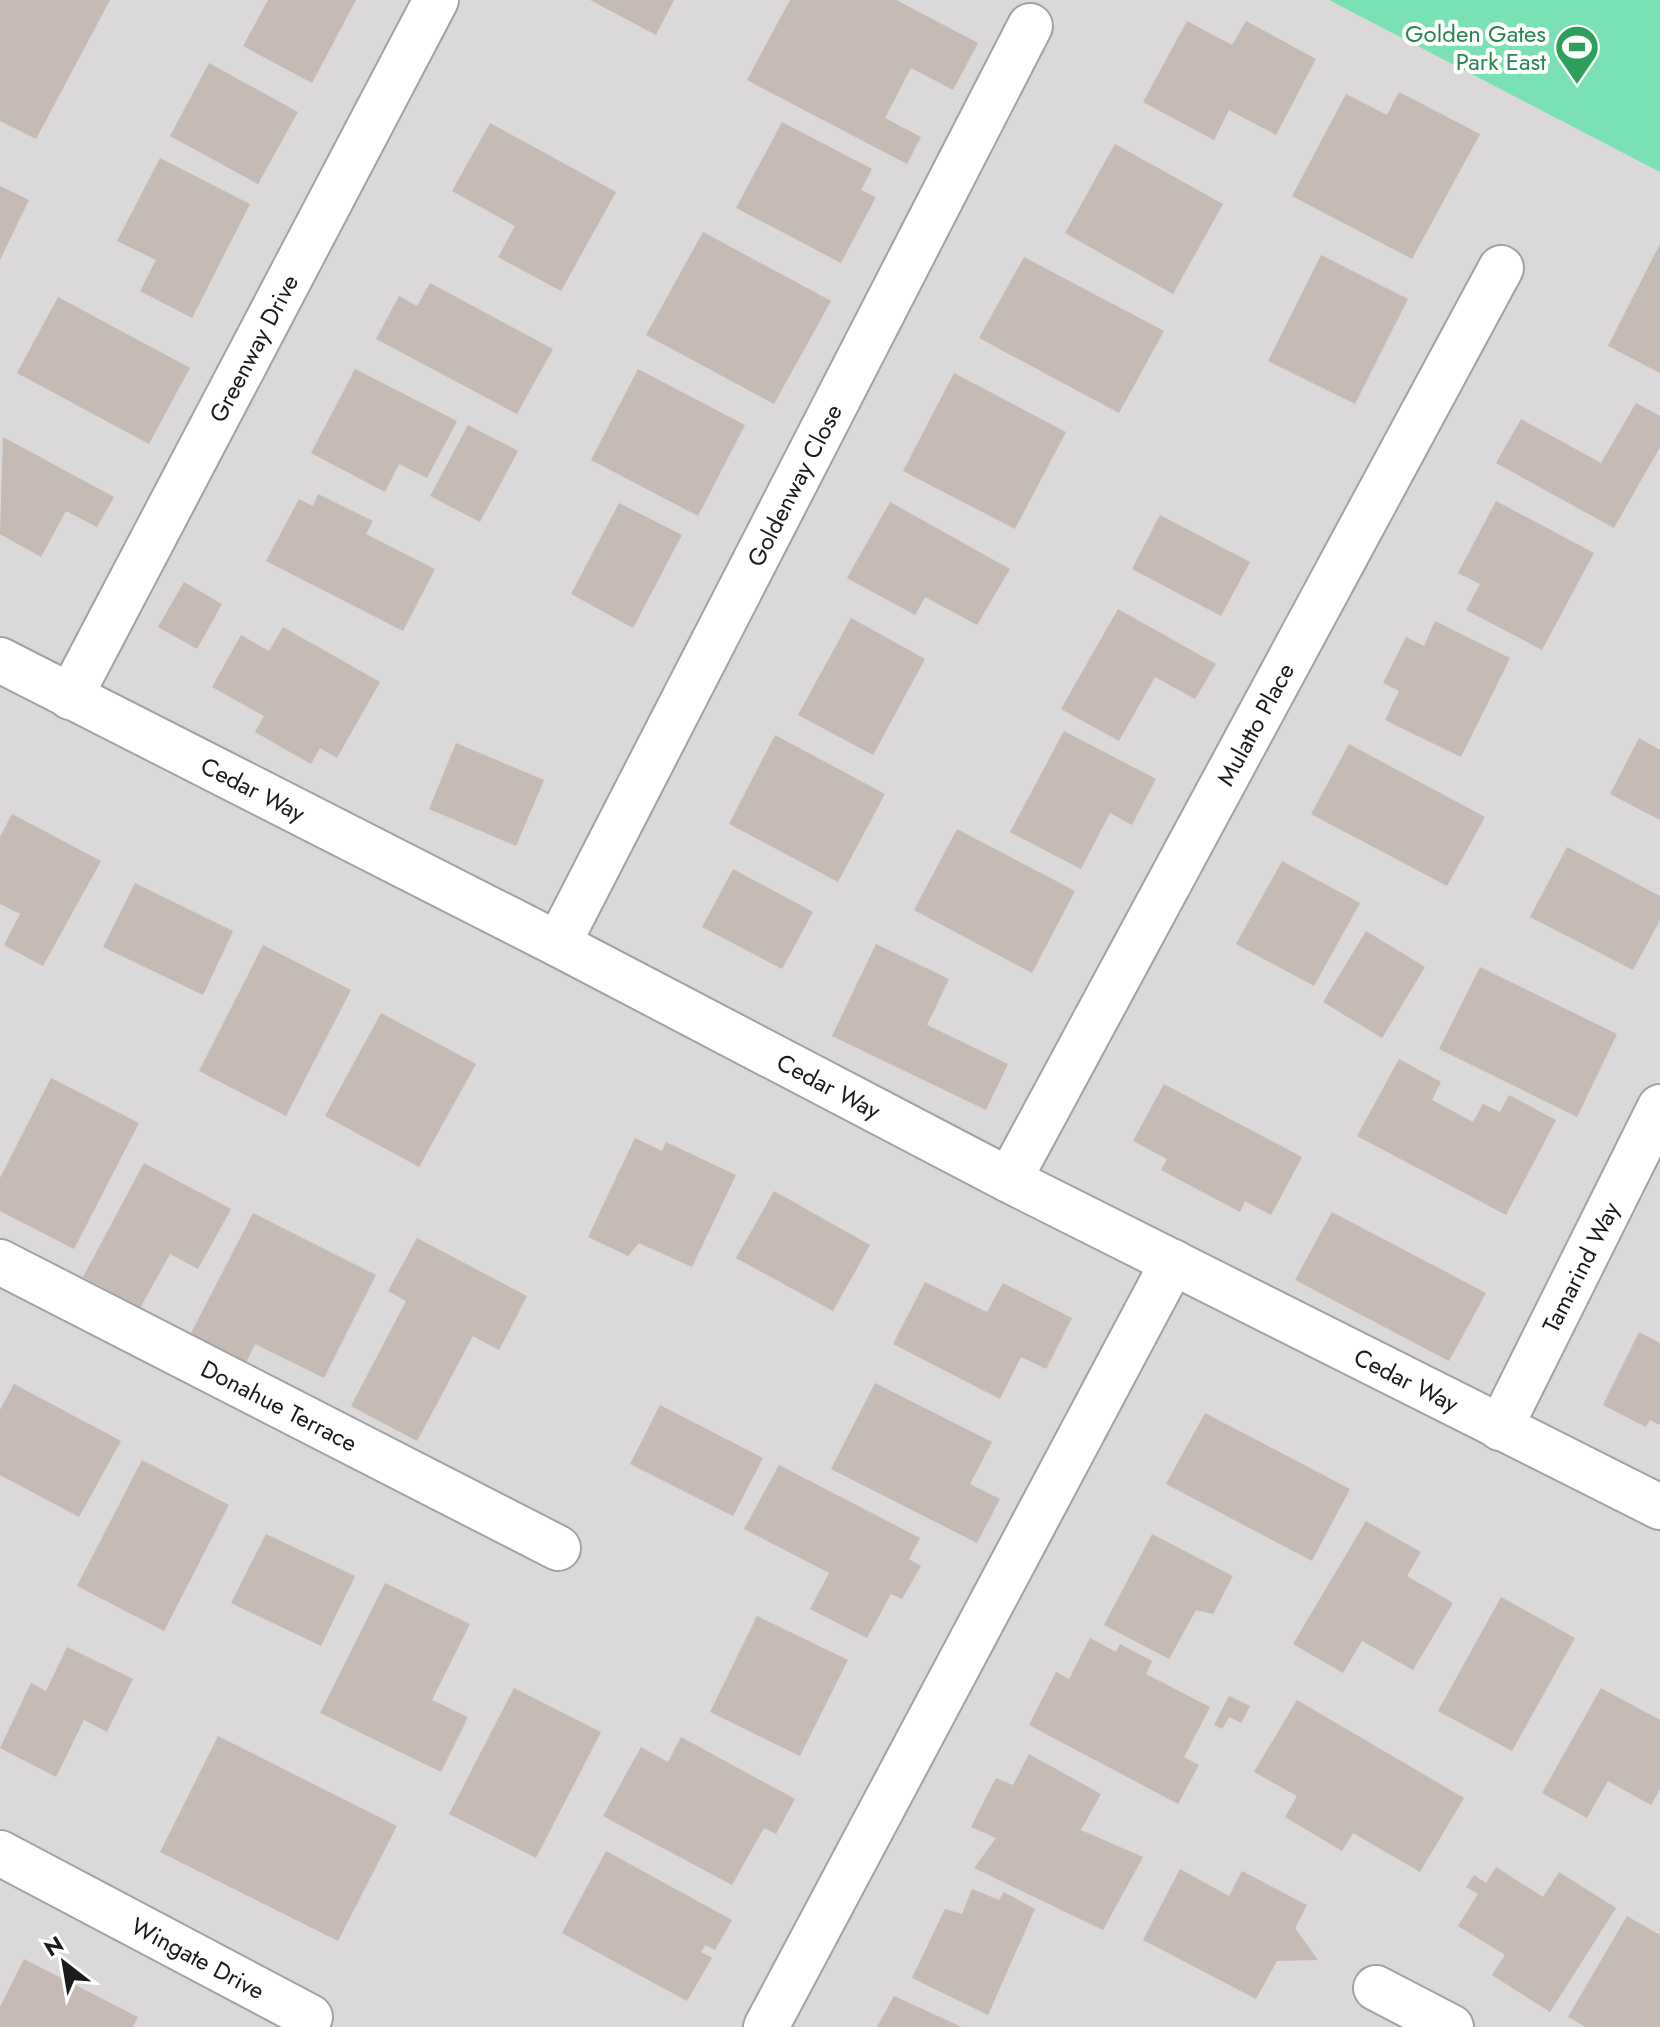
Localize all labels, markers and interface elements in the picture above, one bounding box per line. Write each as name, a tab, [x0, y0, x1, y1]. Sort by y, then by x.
place label: Golden Gates Park East	[1405, 16, 1546, 79]
sports icon: Golden Gates Park East	[1553, 23, 1601, 86]
street label: Greenway Drive	[200, 268, 306, 428]
street label: Goldenway Close	[738, 398, 850, 572]
street label: Mulatto Place	[1207, 656, 1302, 792]
street label: Cedar Way	[195, 748, 312, 830]
street label: Cedar Way	[771, 1044, 888, 1128]
street label: Tamarind Way	[1533, 1195, 1628, 1338]
street label: Cedar Way	[1348, 1339, 1465, 1421]
street label: Donahue Terrace	[195, 1351, 364, 1460]
street label: Wingate Drive	[125, 1908, 271, 2007]
north arrow	[24, 1923, 104, 2003]
text: N	[38, 1928, 69, 1964]

